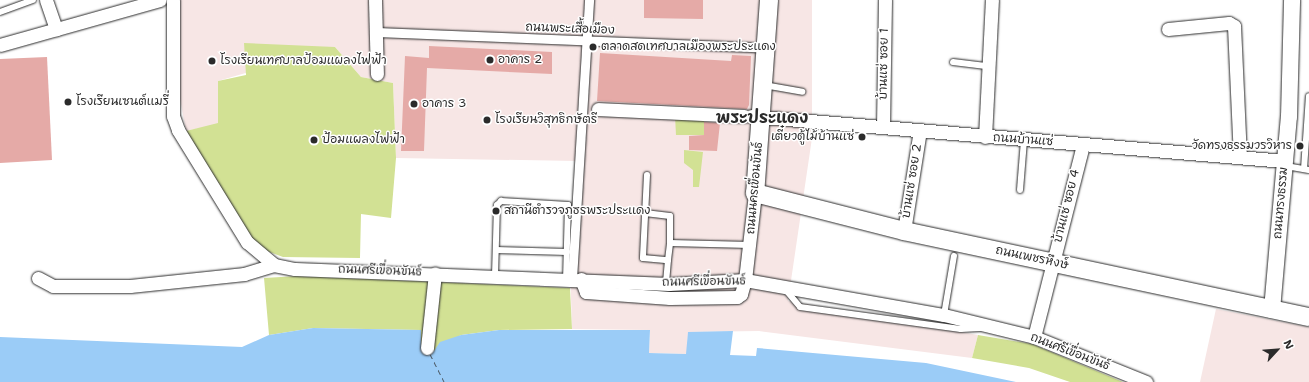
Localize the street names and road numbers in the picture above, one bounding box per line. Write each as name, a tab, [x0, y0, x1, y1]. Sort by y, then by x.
street label: ถนนพระเสื้อเมือง	[525, 20, 615, 38]
street label: บ้านแซ่ ซอย 1	[876, 28, 892, 100]
street label: ถนนบ้านแซ่	[992, 131, 1054, 149]
street label: ถนนนครเขื่อนขันธ์	[744, 141, 766, 235]
street label: บ้านแซ่ ซอย 2	[899, 143, 925, 219]
street label: ถนนทรงธรรม	[1271, 166, 1291, 240]
street label: บ้านแซ่ ซอย 4	[1051, 168, 1083, 244]
street label: ถนนเพชรหึงษ์	[994, 243, 1070, 273]
street label: ถนนศรีเขื่อนขันธ์	[338, 262, 422, 280]
street label: ถนนศรีเขื่อนขันธ์	[662, 274, 746, 290]
street label: ถนนศรีเขื่อนขันธ์	[1028, 330, 1112, 374]

